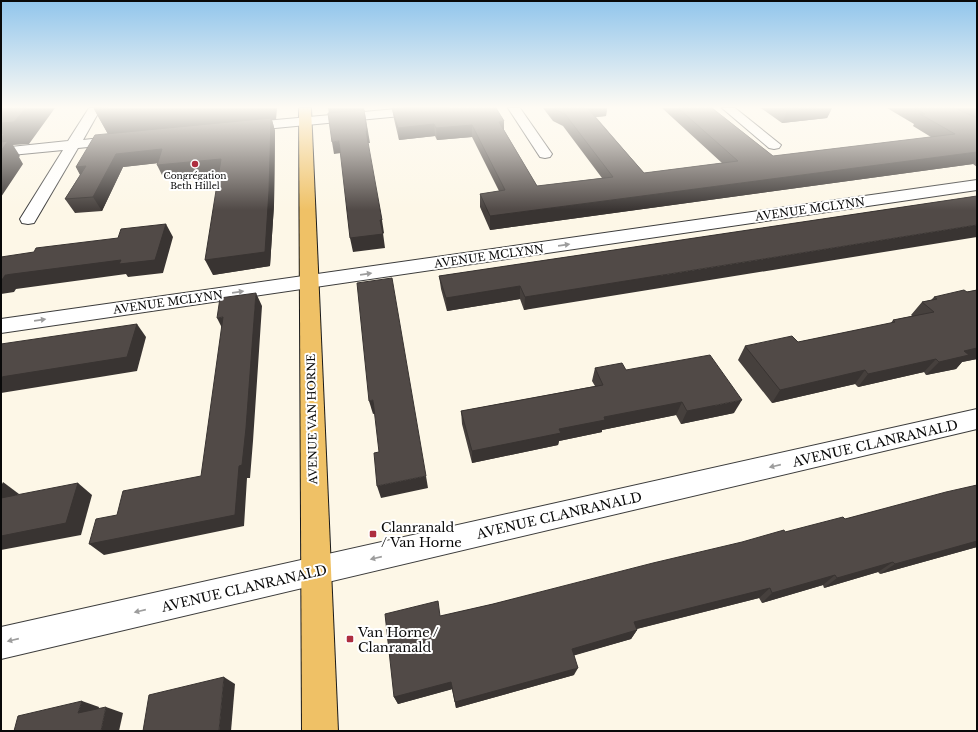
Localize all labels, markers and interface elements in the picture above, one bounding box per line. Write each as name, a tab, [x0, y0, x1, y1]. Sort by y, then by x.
marker: Congrégation Beth Hillel	[190, 159, 200, 169]
place label: Congrégation Beth Hillel	[164, 170, 226, 191]
street label: AVENUE MCLYNN	[753, 194, 866, 224]
street label: AVENUE MCLYNN	[432, 241, 545, 271]
one-way arrow	[558, 242, 570, 248]
one-way arrow	[360, 271, 372, 277]
street label: AVENUE MCLYNN	[111, 287, 224, 317]
one-way arrow	[232, 289, 244, 295]
one-way arrow	[34, 317, 46, 323]
street label: AVENUE VAN HORNE	[304, 354, 320, 485]
street label: AVENUE CLANRANALD	[790, 416, 959, 471]
one-way arrow	[769, 463, 781, 469]
street label: AVENUE CLANRANALD	[474, 488, 643, 543]
place label: Clanranald / Van Horne	[381, 519, 462, 551]
marker: Clanranald / Van Horne	[368, 529, 378, 539]
one-way arrow	[370, 555, 382, 561]
street label: AVENUE CLANRANALD	[159, 561, 328, 616]
one-way arrow	[134, 609, 146, 615]
place label: Van Horne / Clanranald	[357, 624, 439, 656]
marker: Van Horne / Clanranald	[345, 634, 355, 644]
one-way arrow	[7, 637, 19, 643]

